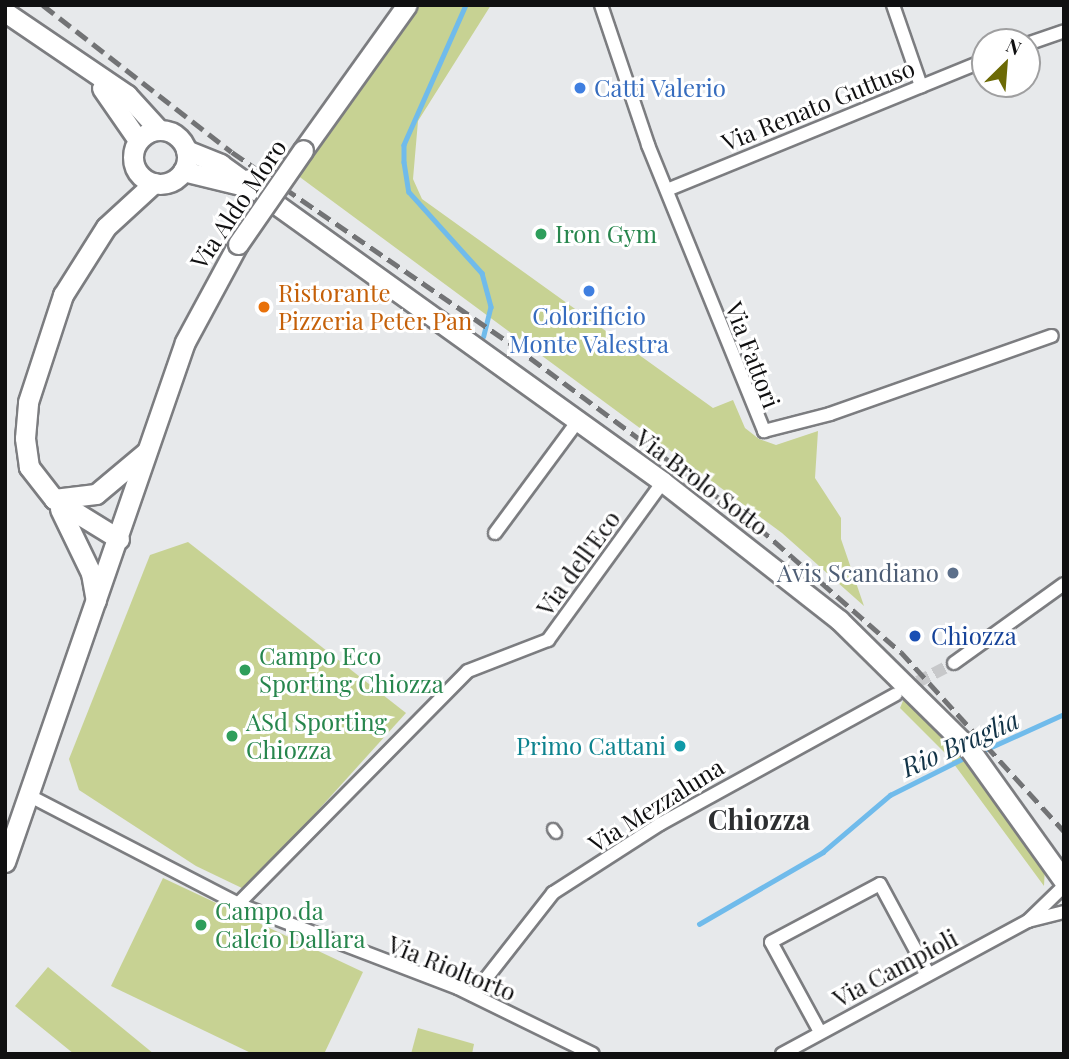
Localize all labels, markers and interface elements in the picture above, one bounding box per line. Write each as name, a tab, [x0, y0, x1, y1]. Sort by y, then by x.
north arrow	[971, 28, 1041, 98]
text: N	[1002, 31, 1026, 60]
street label: Via Renato Guttuso	[717, 53, 919, 157]
place label: Catti Valerio	[594, 74, 727, 102]
marker: Catti Valerio	[572, 80, 588, 96]
street label: Via Aldo Moro	[184, 133, 292, 275]
place label: Iron Gym	[555, 220, 657, 248]
marker: Iron Gym	[533, 226, 549, 242]
place label: Ristorante Pizzeria Peter Pan	[278, 279, 473, 335]
marker: Colorificio Monte Valestra	[581, 283, 597, 299]
street label: Via Fattori	[720, 298, 786, 412]
marker: Ristorante Pizzeria Peter Pan	[256, 299, 272, 315]
place label: Colorificio Monte Valestra	[509, 302, 669, 358]
street label: Via Brolo Sotto	[630, 423, 774, 541]
street label: Via dell'Eco	[530, 505, 626, 621]
place label: Avis Scandiano	[777, 559, 939, 587]
marker: Avis Scandiano	[945, 565, 961, 581]
place label: Chiozza	[931, 622, 1017, 650]
marker: Chiozza	[905, 626, 925, 646]
place label: Campo Eco Sporting Chiozza	[259, 642, 444, 698]
marker: Campo Eco Sporting Chiozza	[237, 662, 253, 678]
water label: Rio Braglia	[896, 703, 1024, 783]
place label: ASd Sporting Chiozza	[246, 708, 387, 764]
marker: ASd Sporting Chiozza	[224, 728, 240, 744]
place label: Primo Cattani	[516, 732, 666, 760]
marker: Primo Cattani	[672, 738, 688, 754]
street label: Via Mezzaluna	[583, 752, 729, 858]
district label: Chiozza	[708, 802, 810, 836]
place label: Campo da Calcio Dallara	[215, 897, 365, 953]
marker: Campo da Calcio Dallara	[193, 917, 209, 933]
street label: Via Campioli	[828, 923, 962, 1013]
street label: Via Rioltorto	[384, 929, 520, 1007]

